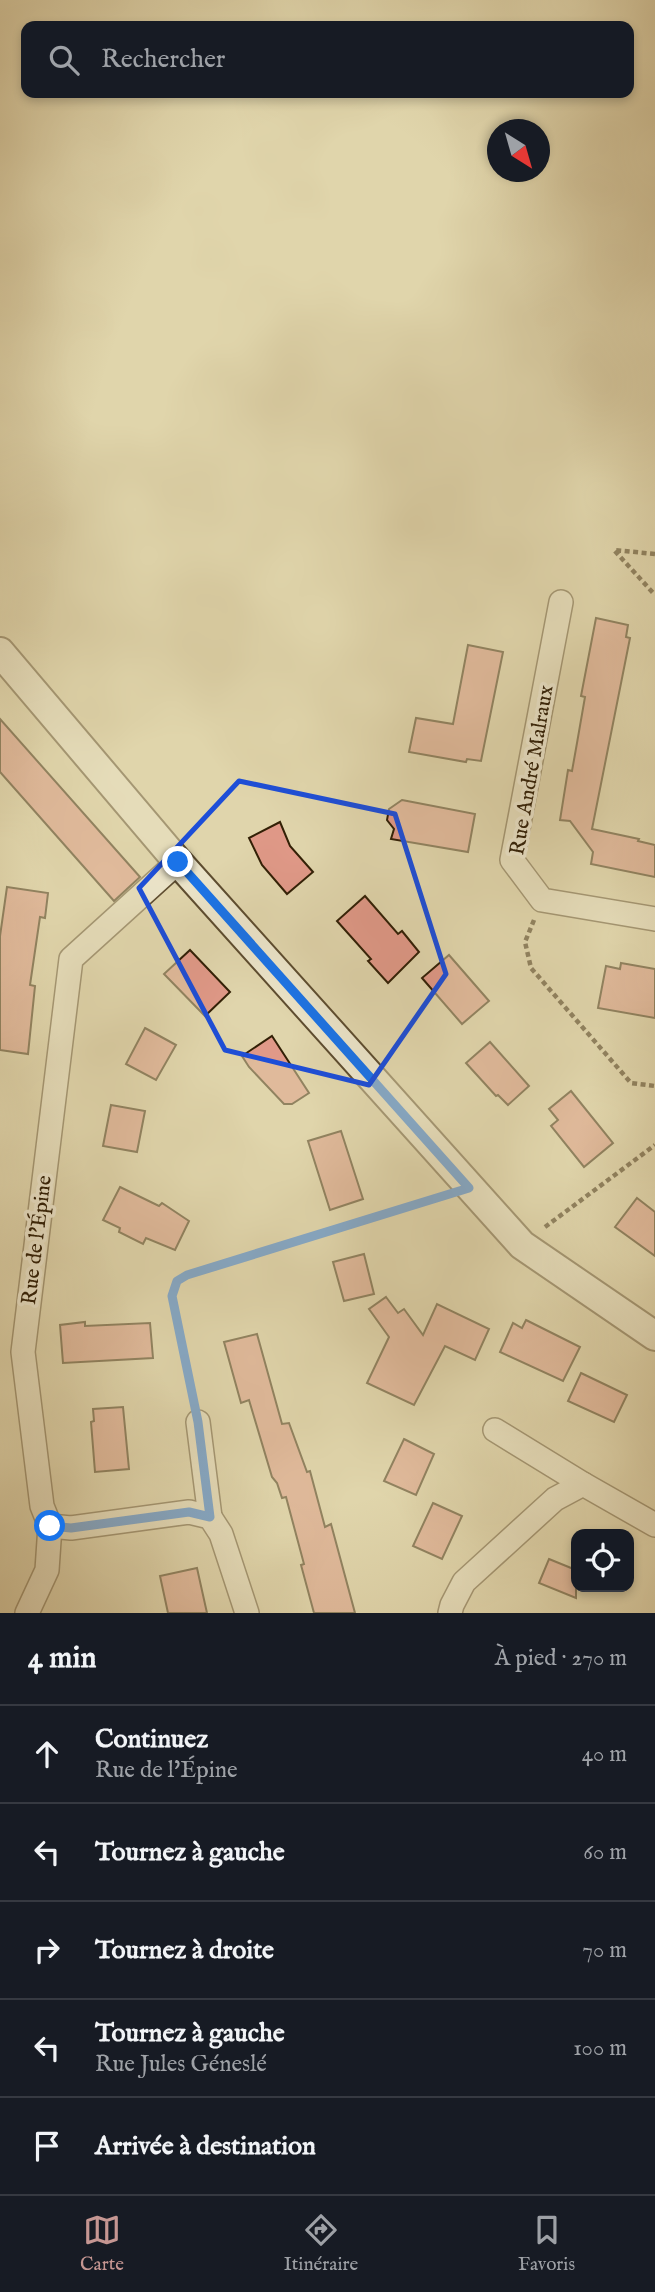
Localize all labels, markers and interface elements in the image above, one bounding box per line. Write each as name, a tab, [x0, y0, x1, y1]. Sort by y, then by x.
search box	[21, 21, 634, 98]
icon: search	[45, 41, 83, 79]
text: Rechercher	[101, 43, 225, 76]
north arrow	[487, 119, 550, 182]
street label: Rue André Malraux	[504, 683, 561, 857]
route end	[162, 846, 193, 877]
street label: Rue de l'Épine	[15, 1173, 59, 1306]
route start	[34, 1510, 65, 1541]
map controls	[571, 1529, 634, 1592]
button: locate	[571, 1529, 634, 1592]
text: 4 min	[28, 1640, 96, 1678]
text: À pied · 270 m	[495, 1644, 627, 1673]
text: Continuez	[95, 1723, 208, 1756]
icon: ahead	[28, 1735, 66, 1773]
text: 40 m	[582, 1740, 627, 1769]
text: Rue de l'Épine	[95, 1756, 238, 1785]
icon: left	[28, 1833, 66, 1871]
text: Tournez à gauche	[95, 1836, 285, 1869]
text: 60 m	[583, 1838, 627, 1867]
icon: right	[28, 1931, 66, 1969]
text: Tournez à droite	[95, 1934, 274, 1967]
text: 70 m	[582, 1936, 627, 1965]
text: Tournez à gauche	[95, 2017, 285, 2050]
icon: left	[28, 2029, 66, 2067]
text: 100 m	[573, 2034, 627, 2063]
text: Rue Jules Géneslé	[95, 2050, 267, 2079]
icon: arrive	[28, 2127, 66, 2165]
text: Arrivée à destination	[95, 2130, 316, 2163]
tab: Carte	[80, 2211, 124, 2277]
tab: Itinéraire	[284, 2211, 358, 2277]
tab: Favoris	[518, 2211, 575, 2277]

